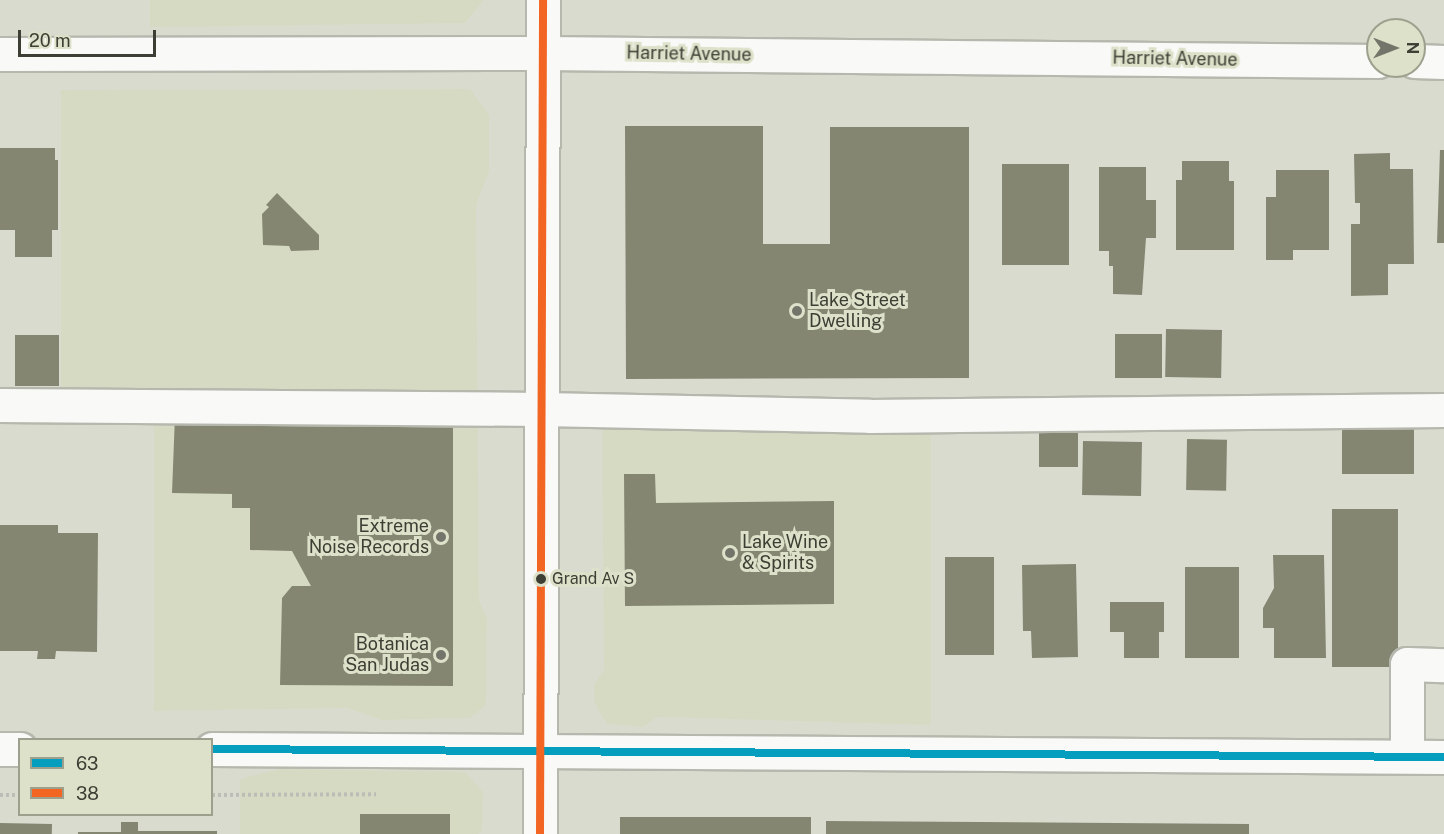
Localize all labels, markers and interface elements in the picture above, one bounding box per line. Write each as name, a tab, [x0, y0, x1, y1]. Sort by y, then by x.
scale bar	[21, 18, 159, 56]
north arrow	[1366, 18, 1426, 78]
text: 20 m	[29, 30, 71, 51]
street label: Harriet Avenue	[626, 42, 752, 66]
text: N	[1403, 42, 1422, 54]
street label: Harriet Avenue	[1112, 47, 1238, 71]
place label: Lake Street Dwelling	[809, 290, 906, 332]
marker: Lake Street Dwelling	[790, 304, 804, 318]
place label: Extreme Noise Records	[309, 516, 429, 558]
marker: Extreme Noise Records	[434, 530, 448, 544]
place label: Lake Wine & Spirits	[742, 532, 829, 574]
marker: Lake Wine & Spirits	[723, 546, 737, 560]
place label: Grand Av S	[552, 569, 634, 589]
marker: Grand Av S	[535, 573, 547, 585]
place label: Botanica San Judas	[345, 634, 429, 676]
marker: Botanica San Judas	[434, 648, 448, 662]
legend	[18, 738, 213, 816]
text: 63	[76, 753, 98, 774]
text: 38	[76, 783, 99, 804]

